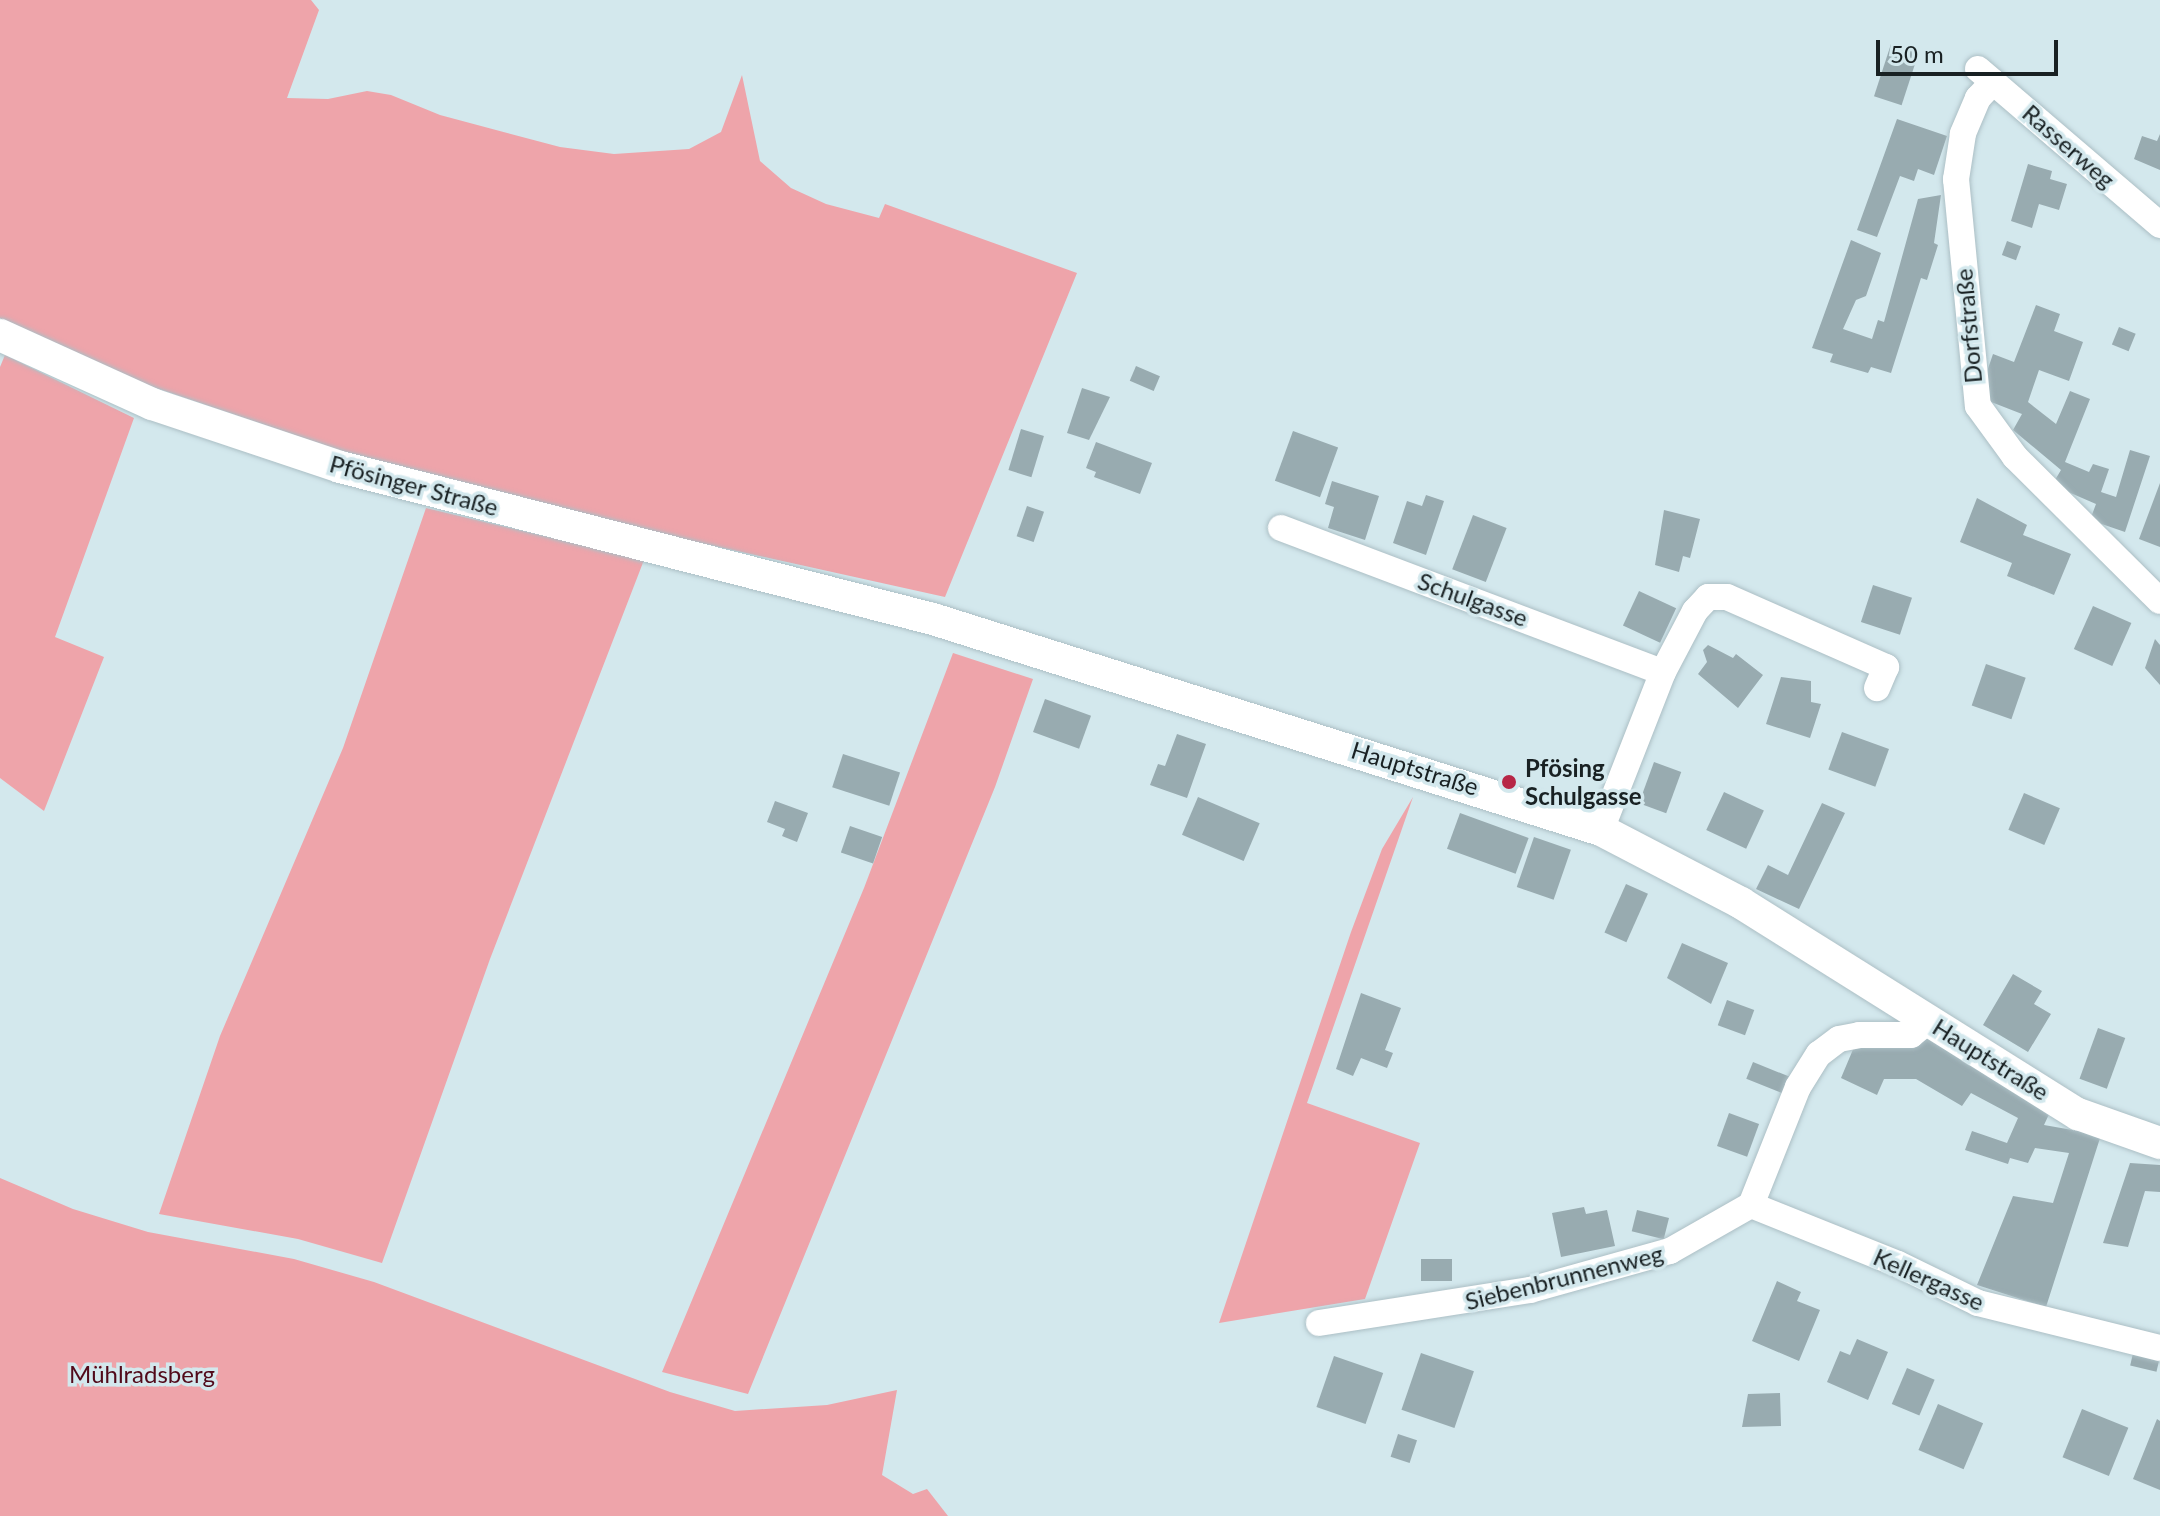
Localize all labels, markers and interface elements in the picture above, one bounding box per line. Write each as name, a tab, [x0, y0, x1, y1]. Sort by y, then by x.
scale bar	[1880, 24, 2062, 74]
text: 50 m	[1890, 39, 1944, 68]
street label: Rasserweg	[2017, 98, 2121, 194]
street label: Dorfstraße	[1949, 268, 1987, 384]
street label: Pfösinger Straße	[326, 449, 502, 521]
street label: Schulgasse	[1414, 566, 1532, 632]
street label: Hauptstraße	[1348, 735, 1482, 801]
place label: Pfösing Schulgasse	[1525, 754, 1641, 810]
marker: Pfösing Schulgasse	[1500, 773, 1518, 791]
street label: Hauptstraße	[1928, 1012, 2054, 1106]
street label: Siebenbrunnenweg	[1462, 1238, 1666, 1316]
street label: Kellergasse	[1869, 1242, 1989, 1316]
park label: Mühlradsberg	[69, 1360, 215, 1388]

